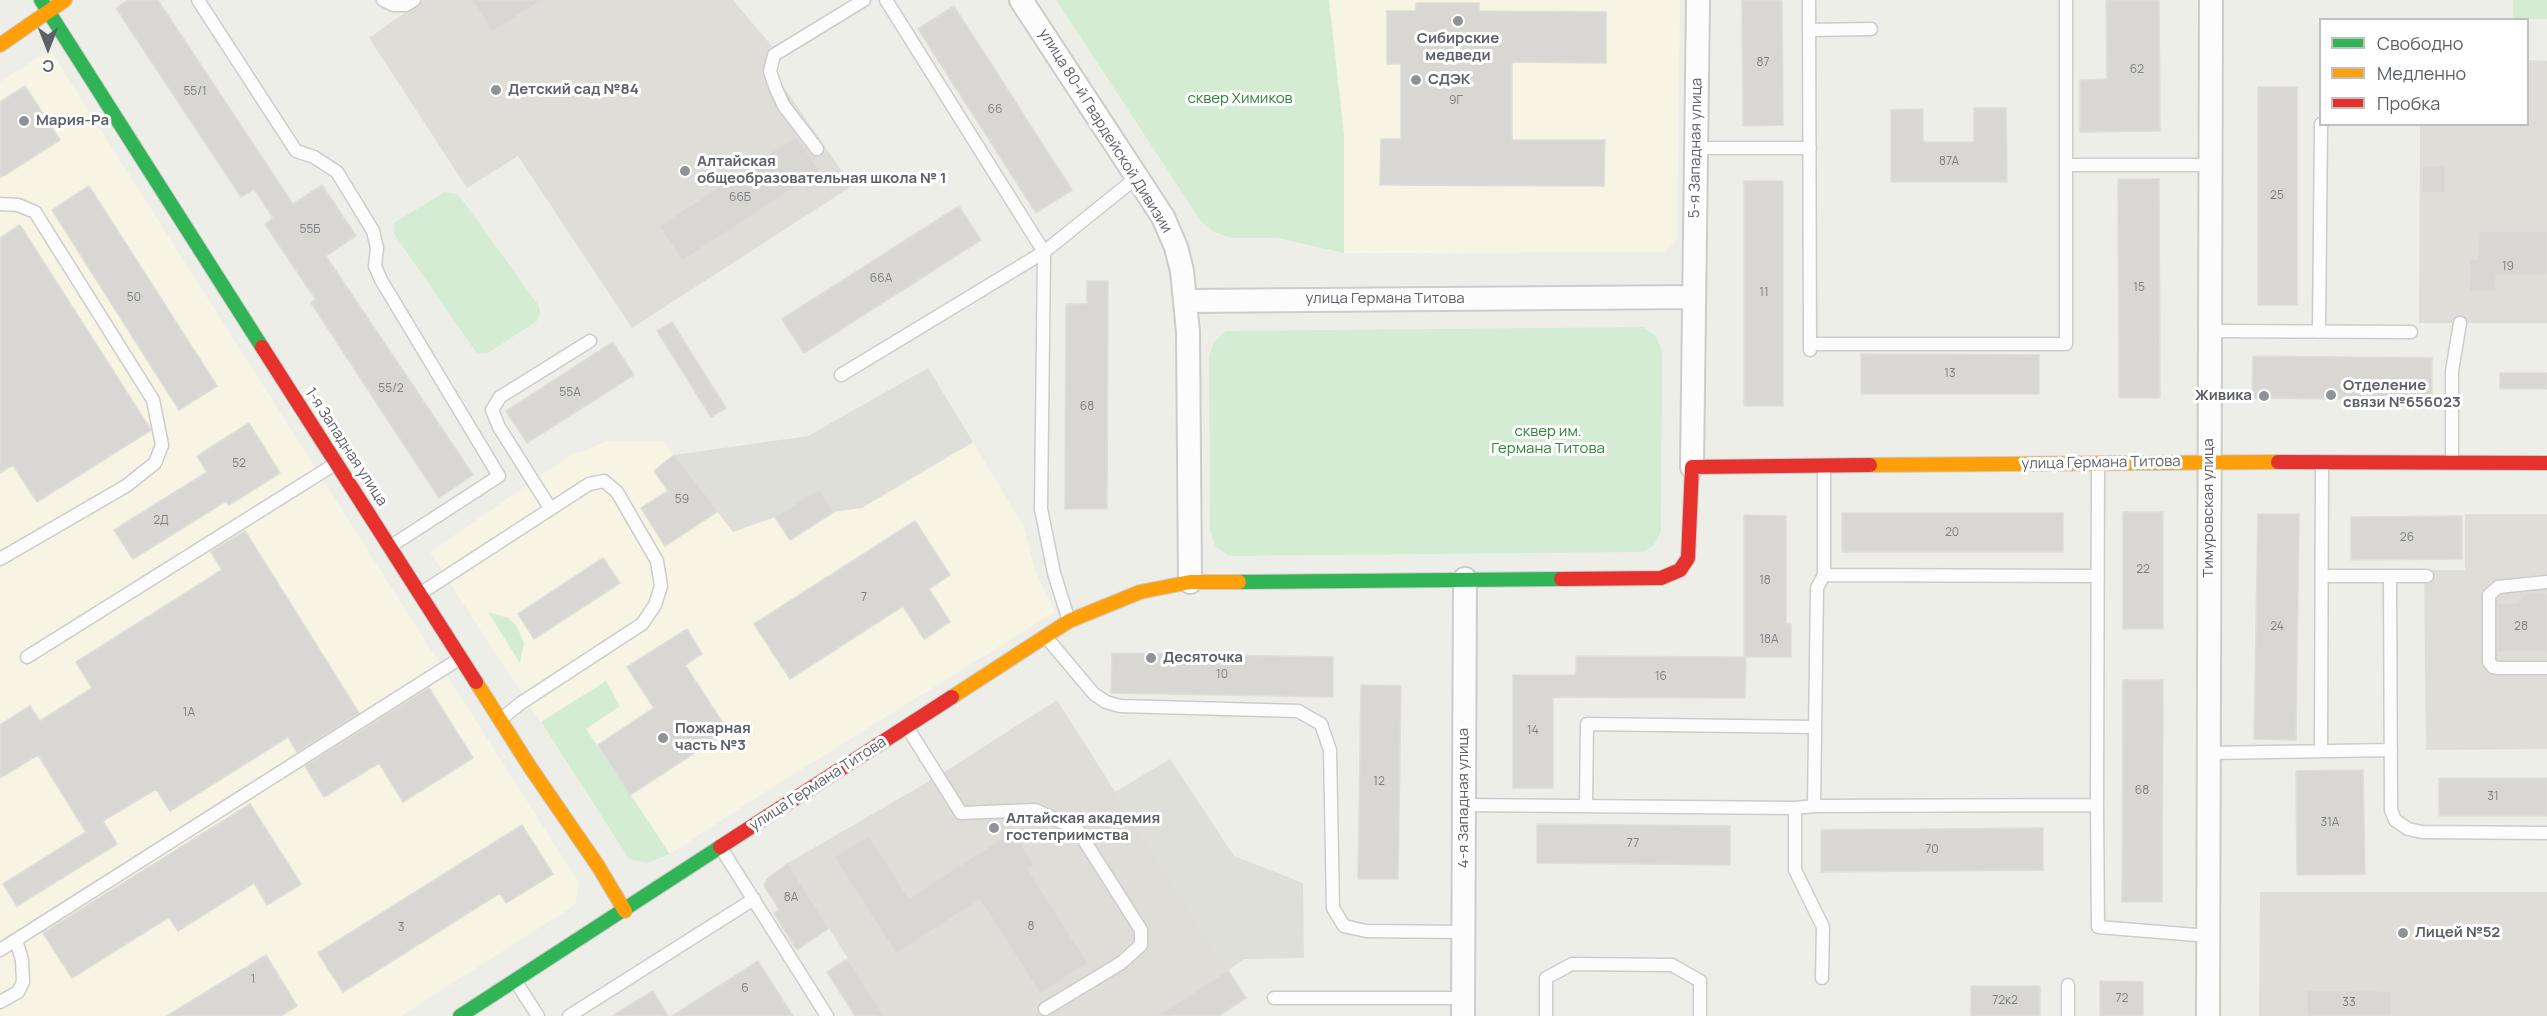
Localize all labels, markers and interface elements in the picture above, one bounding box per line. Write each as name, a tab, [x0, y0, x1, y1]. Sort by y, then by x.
marker: Сибирские медведи	[1451, 14, 1465, 28]
north arrow	[18, 18, 78, 78]
legend	[2319, 18, 2529, 126]
street label: улица 80-й Гвардейской Дивизии	[1034, 26, 1176, 236]
place label: Сибирские медведи	[1417, 30, 1499, 65]
text: Свободно	[2377, 31, 2463, 55]
text: С	[42, 55, 54, 77]
house number: 87	[1757, 56, 1769, 70]
text: Медленно	[2377, 61, 2466, 85]
house number: 62	[2130, 63, 2144, 77]
place label: СДЭК	[1428, 71, 1471, 89]
marker: СДЭК	[1409, 73, 1423, 87]
street label: 5-я Западная улица	[1686, 78, 1706, 218]
place label: Детский сад №84	[508, 81, 639, 99]
marker: Детский сад №84	[489, 83, 503, 97]
house number: 55/1	[183, 85, 207, 99]
park label: сквер Химиков	[1187, 90, 1293, 108]
text: Пробка	[2377, 91, 2440, 115]
house number: 9Г	[1449, 94, 1463, 108]
house number: 66	[988, 103, 1002, 117]
place label: Мария-Ра	[36, 112, 109, 130]
marker: Мария-Ра	[17, 114, 31, 128]
place label: Алтайская общеобразовательная школа № 1	[697, 153, 947, 188]
house number: 87А	[1939, 155, 1959, 169]
marker: Алтайская общеобразовательная школа № 1	[678, 164, 692, 178]
house number: 25	[2270, 189, 2284, 203]
house number: 66Б	[729, 191, 751, 205]
house number: 55Б	[299, 223, 321, 237]
house number: 19	[2502, 260, 2514, 274]
house number: 66А	[870, 272, 892, 286]
house number: 15	[2133, 281, 2145, 295]
house number: 11	[1759, 286, 1769, 300]
street label: улица Германа Титова	[1306, 290, 1464, 308]
house number: 50	[127, 291, 141, 305]
house number: 13	[1944, 367, 1956, 381]
place label: Отделение связи №656023	[2343, 377, 2461, 412]
house number: 55/2	[378, 382, 404, 396]
street label: 1-я Западная улица	[301, 384, 391, 510]
house number: 55А	[559, 386, 581, 400]
place label: Живика	[2195, 387, 2252, 405]
marker: Отделение связи №656023	[2324, 388, 2338, 402]
marker: Живика	[2257, 389, 2271, 403]
house number: 68	[1080, 400, 1094, 414]
park label: сквер им. Германа Титова	[1491, 423, 1605, 458]
street label: Тимуровская улица	[2200, 438, 2218, 578]
street label: улица Германа Титова	[2021, 453, 2181, 473]
house number: 52	[232, 457, 246, 471]
house number: 59	[675, 493, 689, 507]
house number: 2Д	[153, 514, 169, 528]
house number: 20	[1945, 526, 1959, 540]
house number: 26	[2400, 531, 2414, 545]
house number: 22	[2136, 563, 2150, 577]
house number: 18	[1759, 574, 1771, 588]
house number: 7	[861, 591, 867, 605]
house number: 24	[2270, 620, 2284, 634]
house number: 28	[2514, 620, 2528, 634]
house number: 18А	[1759, 633, 1779, 647]
place label: Десяточка	[1163, 649, 1243, 667]
marker: Десяточка	[1144, 651, 1158, 665]
house number: 10	[1216, 668, 1228, 682]
house number: 16	[1655, 670, 1667, 684]
house number: 1А	[183, 706, 195, 720]
place label: Пожарная часть №3	[675, 720, 751, 755]
house number: 14	[1527, 724, 1539, 738]
street label: 4-я Западная улица	[1455, 728, 1473, 868]
marker: Пожарная часть №3	[656, 731, 670, 745]
street label: улица Германа Титова	[746, 733, 890, 835]
house number: 12	[1373, 775, 1385, 789]
house number: 68	[2135, 784, 2149, 798]
house number: 31	[2487, 790, 2499, 804]
place label: Алтайская академия гостеприимства	[1006, 810, 1160, 845]
house number: 31А	[2321, 816, 2339, 830]
marker: Алтайская академия гостеприимства	[987, 821, 1001, 835]
house number: 77	[1627, 837, 1639, 851]
house number: 70	[1925, 843, 1939, 857]
house number: 8А	[784, 891, 798, 905]
house number: 8	[1028, 920, 1034, 934]
house number: 3	[398, 921, 404, 935]
place label: Лицей №52	[2415, 924, 2500, 942]
marker: Лицей №52	[2396, 926, 2410, 940]
house number: 1	[251, 973, 255, 987]
house number: 6	[741, 982, 749, 996]
house number: 72	[2116, 992, 2128, 1006]
house number: 72к2	[1992, 994, 2018, 1008]
house number: 33	[2342, 996, 2356, 1010]

